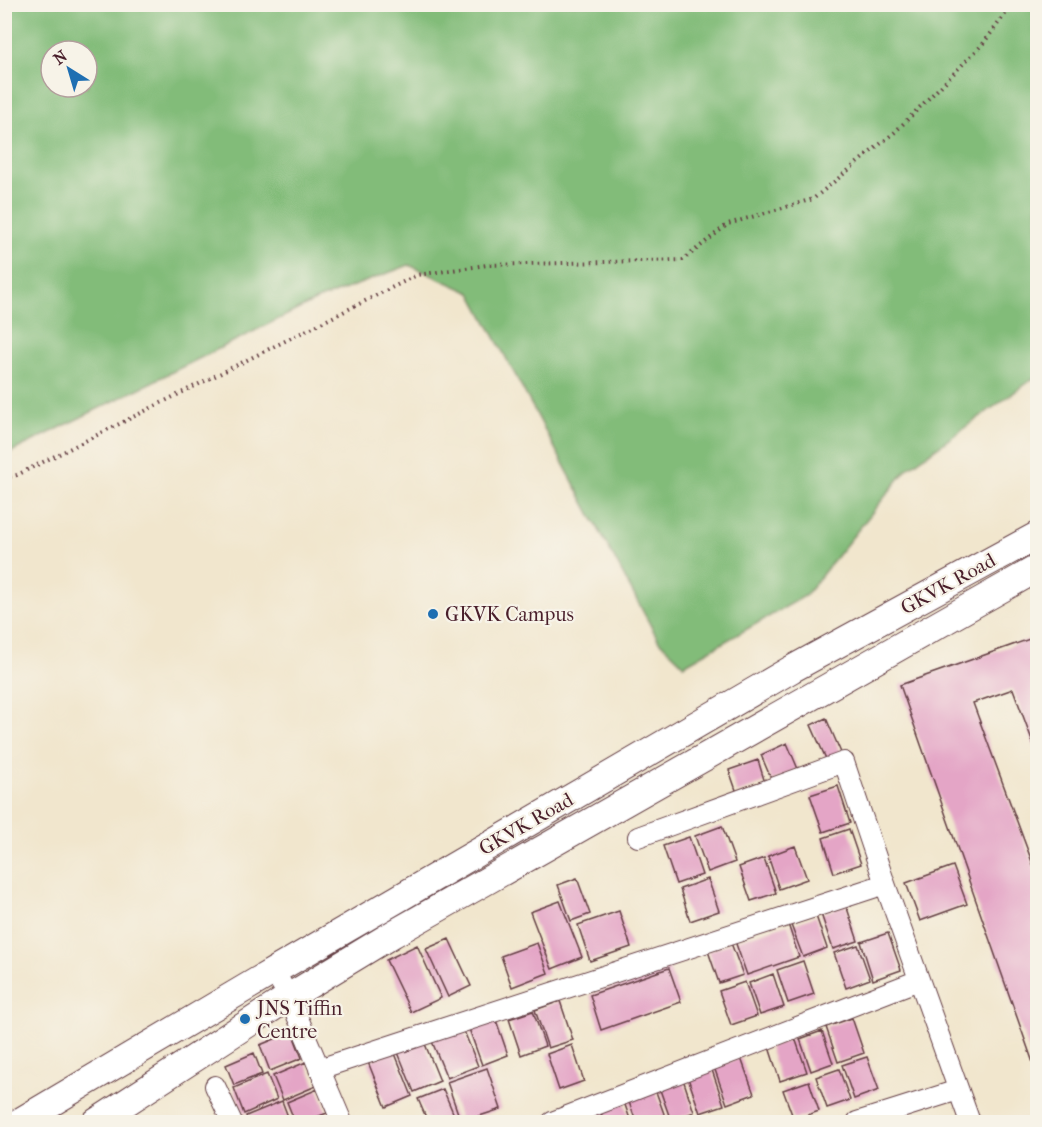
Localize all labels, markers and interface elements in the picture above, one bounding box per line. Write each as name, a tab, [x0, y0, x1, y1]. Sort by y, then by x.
north arrow	[39, 39, 99, 99]
text: N	[50, 46, 72, 69]
street label: GKVK Road	[897, 548, 1000, 619]
place label: GKVK Campus	[445, 603, 574, 626]
marker: GKVK Campus	[426, 607, 440, 621]
street label: GKVK Road	[475, 787, 578, 860]
place label: JNS Tiffin Centre	[255, 997, 343, 1043]
marker: JNS Tiffin Centre	[238, 1012, 252, 1026]

